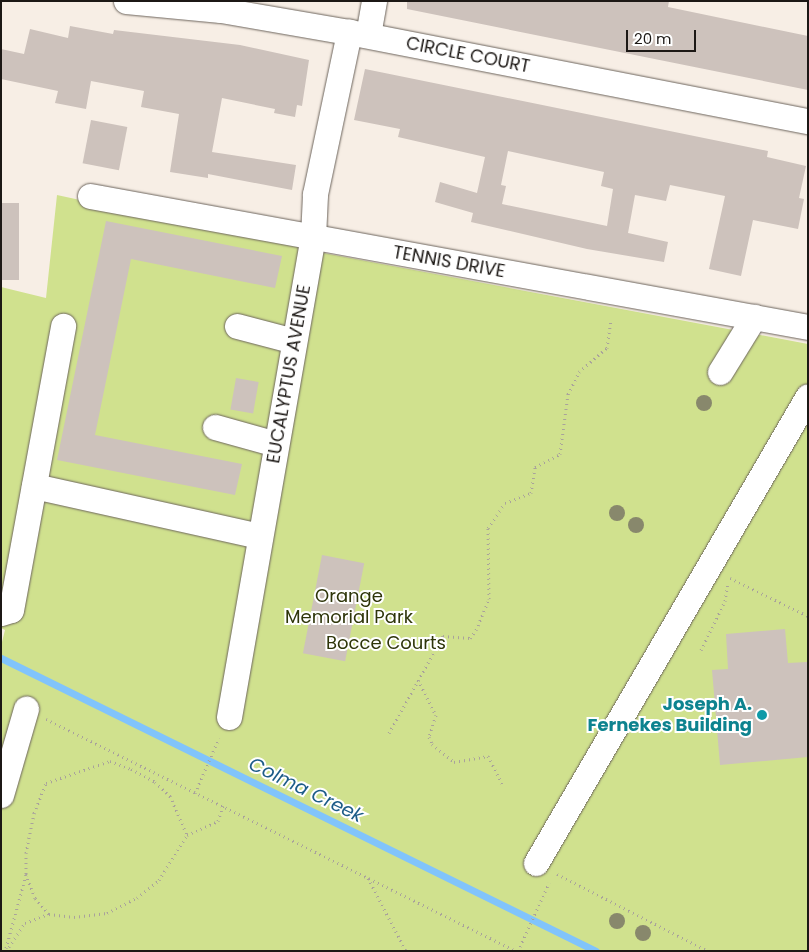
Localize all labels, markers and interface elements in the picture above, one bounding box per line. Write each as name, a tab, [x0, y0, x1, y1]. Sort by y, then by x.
scale bar	[629, 20, 699, 52]
text: 20 m	[634, 28, 672, 49]
street label: CIRCLE COURT	[404, 32, 532, 78]
street label: TENNIS DRIVE	[391, 242, 507, 282]
street label: EUCALYPTUS AVENUE	[263, 283, 315, 465]
park label: Orange Memorial Park	[285, 586, 413, 628]
park label: Bocce Courts	[326, 632, 446, 654]
place label: Joseph A. Fernekes Building	[588, 694, 752, 736]
marker: Joseph A. Fernekes Building	[756, 709, 768, 721]
water label: Colma Creek	[245, 752, 367, 828]

